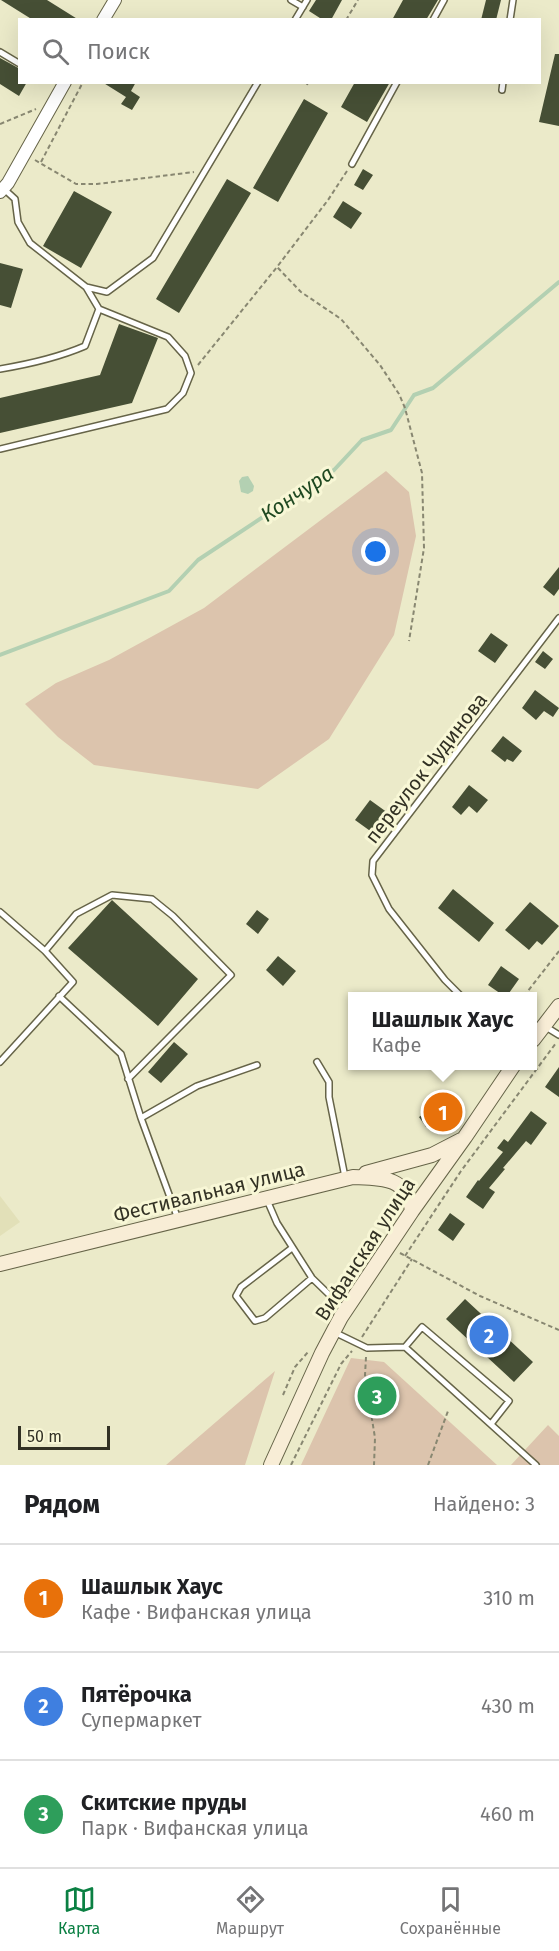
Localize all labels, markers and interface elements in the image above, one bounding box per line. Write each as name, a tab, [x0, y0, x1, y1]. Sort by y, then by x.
search box	[18, 18, 541, 84]
icon: search	[39, 35, 72, 68]
text: Поиск	[87, 38, 150, 65]
water label: Кончура	[256, 460, 338, 528]
your location	[361, 537, 390, 566]
street label: переулок Чудинова	[360, 688, 492, 848]
popup	[348, 992, 537, 1070]
text: Шашлык Хаус	[372, 1006, 513, 1033]
text: Кафе	[372, 1033, 421, 1057]
pin: 1	[424, 1090, 462, 1134]
street label: Фестивальная улица	[111, 1157, 307, 1227]
street label: Вифанская улица	[310, 1173, 420, 1325]
pin: 2	[470, 1312, 508, 1358]
pin: 3	[358, 1374, 397, 1418]
scale bar	[18, 1423, 110, 1450]
text: 50 m	[27, 1427, 62, 1446]
text: Рядом	[24, 1489, 100, 1520]
text: Найдено: 3	[433, 1492, 535, 1516]
text: Шашлык Хаус	[81, 1573, 223, 1600]
text: 1	[39, 1586, 48, 1610]
text: 310 m	[483, 1586, 535, 1610]
text: Кафе · Вифанская улица	[81, 1600, 312, 1624]
text: Пятёрочка	[81, 1681, 192, 1708]
text: 2	[38, 1694, 49, 1718]
text: 430 m	[481, 1694, 535, 1718]
text: Супермаркет	[81, 1708, 201, 1732]
text: Скитские пруды	[81, 1789, 247, 1816]
text: 3	[38, 1802, 49, 1826]
text: 460 m	[480, 1802, 535, 1826]
text: Парк · Вифанская улица	[81, 1816, 309, 1840]
tab: Карта	[58, 1883, 100, 1938]
tab: Маршрут	[216, 1883, 284, 1938]
tab: Сохранённые	[400, 1883, 501, 1938]

